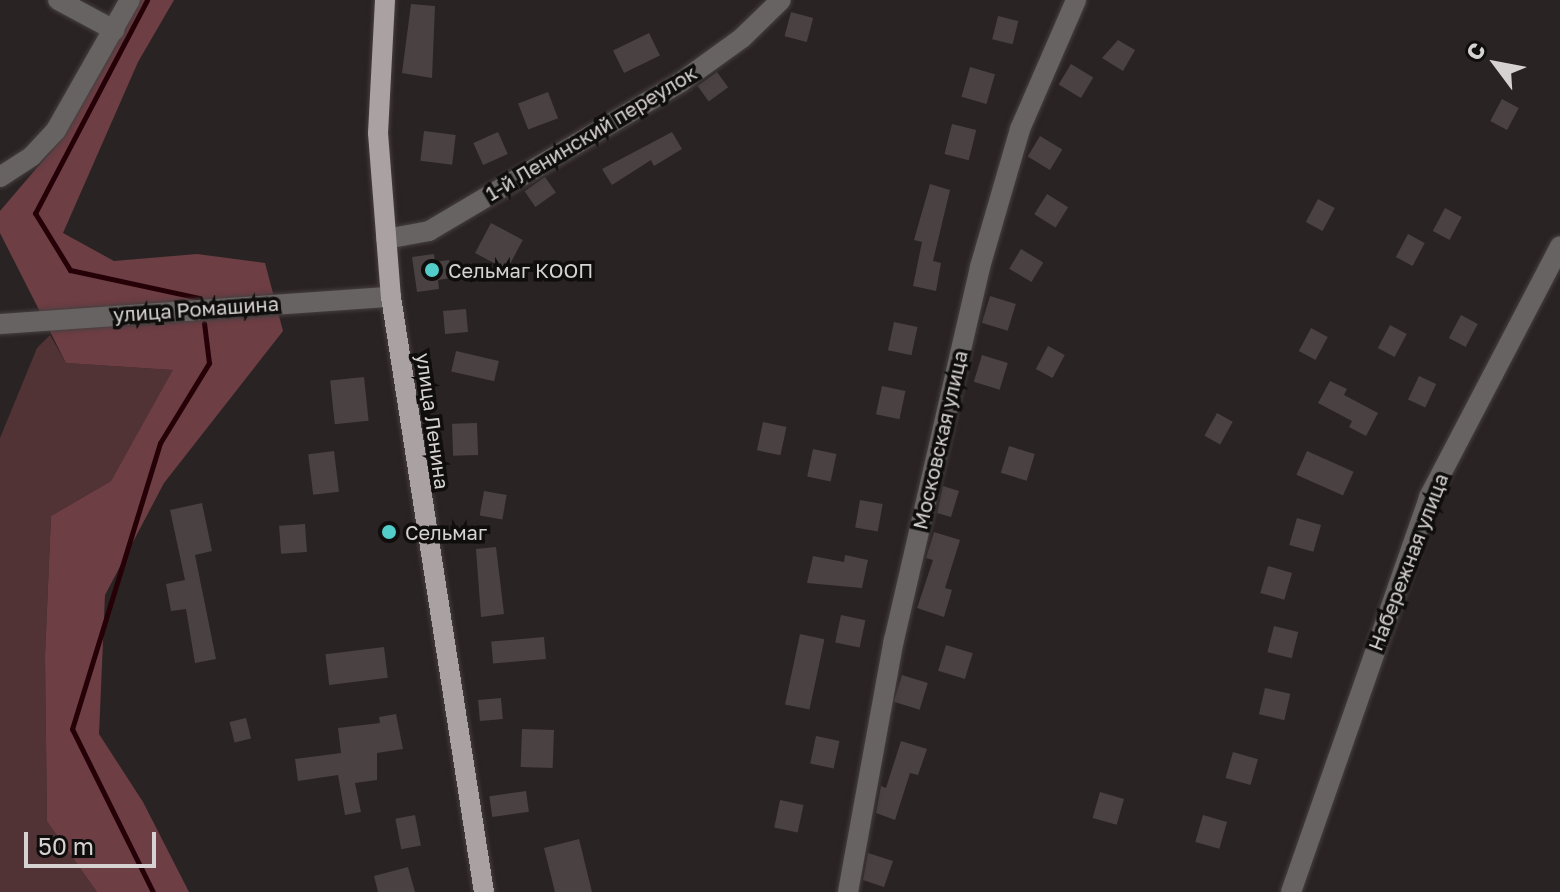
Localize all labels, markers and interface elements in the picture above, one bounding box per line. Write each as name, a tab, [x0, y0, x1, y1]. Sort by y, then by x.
north arrow	[1456, 24, 1536, 104]
text: С	[1460, 37, 1491, 65]
street label: 1-й Ленинский переулок	[481, 60, 701, 206]
place label: Сельмаг КООП	[448, 258, 593, 282]
marker: Сельмаг КООП	[423, 261, 441, 279]
street label: улица Ромашина	[112, 291, 280, 327]
street label: Московская улица	[908, 348, 972, 532]
street label: улица Ленина	[412, 351, 454, 491]
street label: Набережная улица	[1363, 470, 1453, 654]
place label: Сельмаг	[405, 520, 487, 544]
marker: Сельмаг	[380, 523, 398, 541]
scale bar	[28, 816, 160, 866]
text: 50 m	[38, 831, 94, 860]

